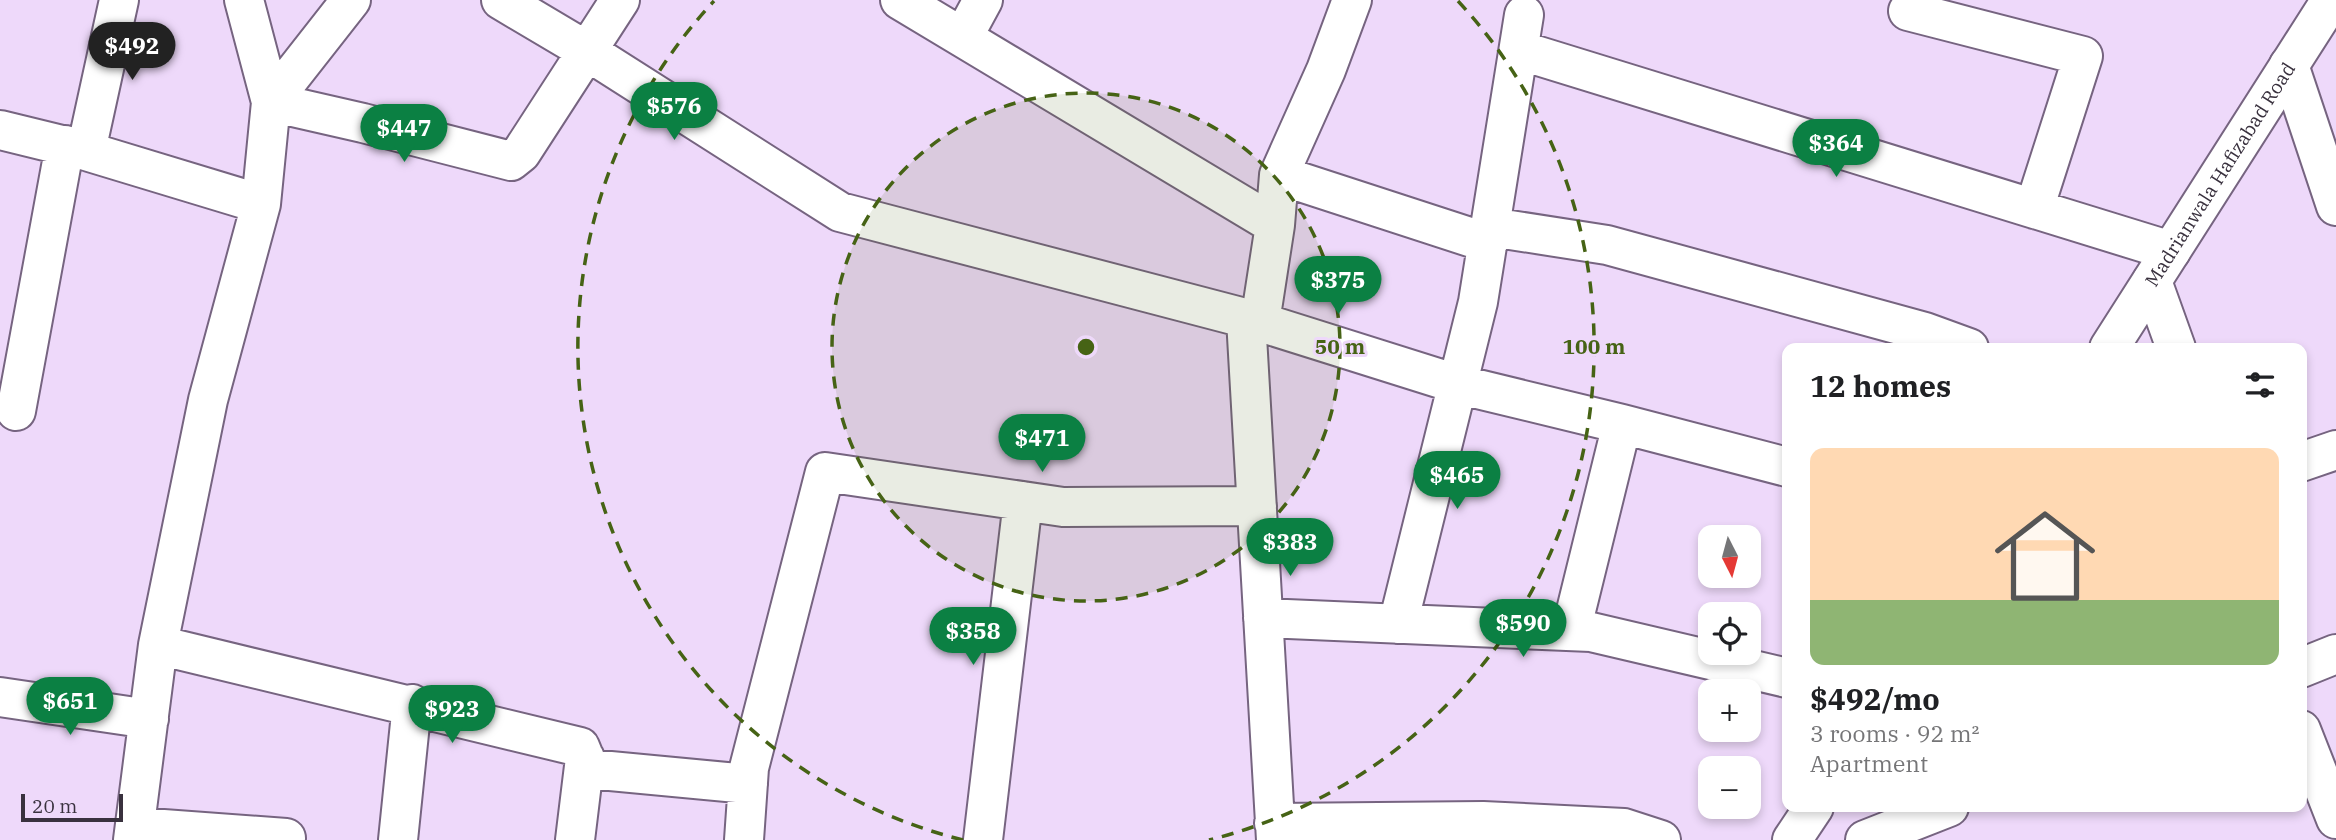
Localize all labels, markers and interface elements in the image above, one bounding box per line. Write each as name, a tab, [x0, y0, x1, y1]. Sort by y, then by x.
pin: $492	[91, 22, 173, 82]
text: $492	[104, 30, 160, 60]
street label: Madrianwala Hafizabad Road	[2139, 58, 2300, 291]
pin: $576	[633, 82, 715, 142]
text: $576	[646, 90, 702, 120]
pin: $447	[363, 104, 445, 164]
text: $447	[376, 112, 432, 142]
pin: $364	[1795, 120, 1877, 179]
text: $364	[1808, 127, 1864, 157]
pin: $375	[1297, 256, 1379, 316]
text: $375	[1310, 264, 1366, 294]
text: 50 m	[1315, 332, 1365, 360]
text: 100 m	[1562, 332, 1626, 360]
centre of rings	[1074, 335, 1098, 359]
text: 12 homes	[1810, 366, 1951, 405]
icon: filters	[2241, 366, 2279, 404]
pin: $471	[1001, 414, 1083, 474]
text: $471	[1014, 422, 1070, 452]
pin: $465	[1416, 452, 1498, 511]
text: $465	[1429, 459, 1485, 489]
icon: home	[1982, 493, 2108, 619]
pin: $383	[1249, 518, 1331, 578]
north arrow	[1698, 525, 1760, 588]
map controls	[1698, 525, 1761, 819]
text: $383	[1262, 526, 1318, 556]
pin: $590	[1482, 600, 1564, 659]
button: locate	[1698, 602, 1761, 665]
text: $590	[1495, 607, 1551, 637]
pin: $358	[932, 608, 1014, 667]
text: $358	[945, 615, 1001, 645]
pin: $651	[29, 678, 111, 737]
button: +	[1698, 679, 1761, 742]
text: $492/mo	[1810, 679, 1940, 718]
text: $651	[42, 685, 98, 715]
pin: $923	[411, 686, 493, 745]
text: $923	[424, 693, 480, 723]
text: 3 rooms · 92 m²	[1810, 718, 1980, 748]
text: Apartment	[1810, 748, 1928, 778]
button: −	[1698, 756, 1761, 819]
scale bar	[21, 791, 122, 823]
text: 20 m	[32, 794, 77, 818]

